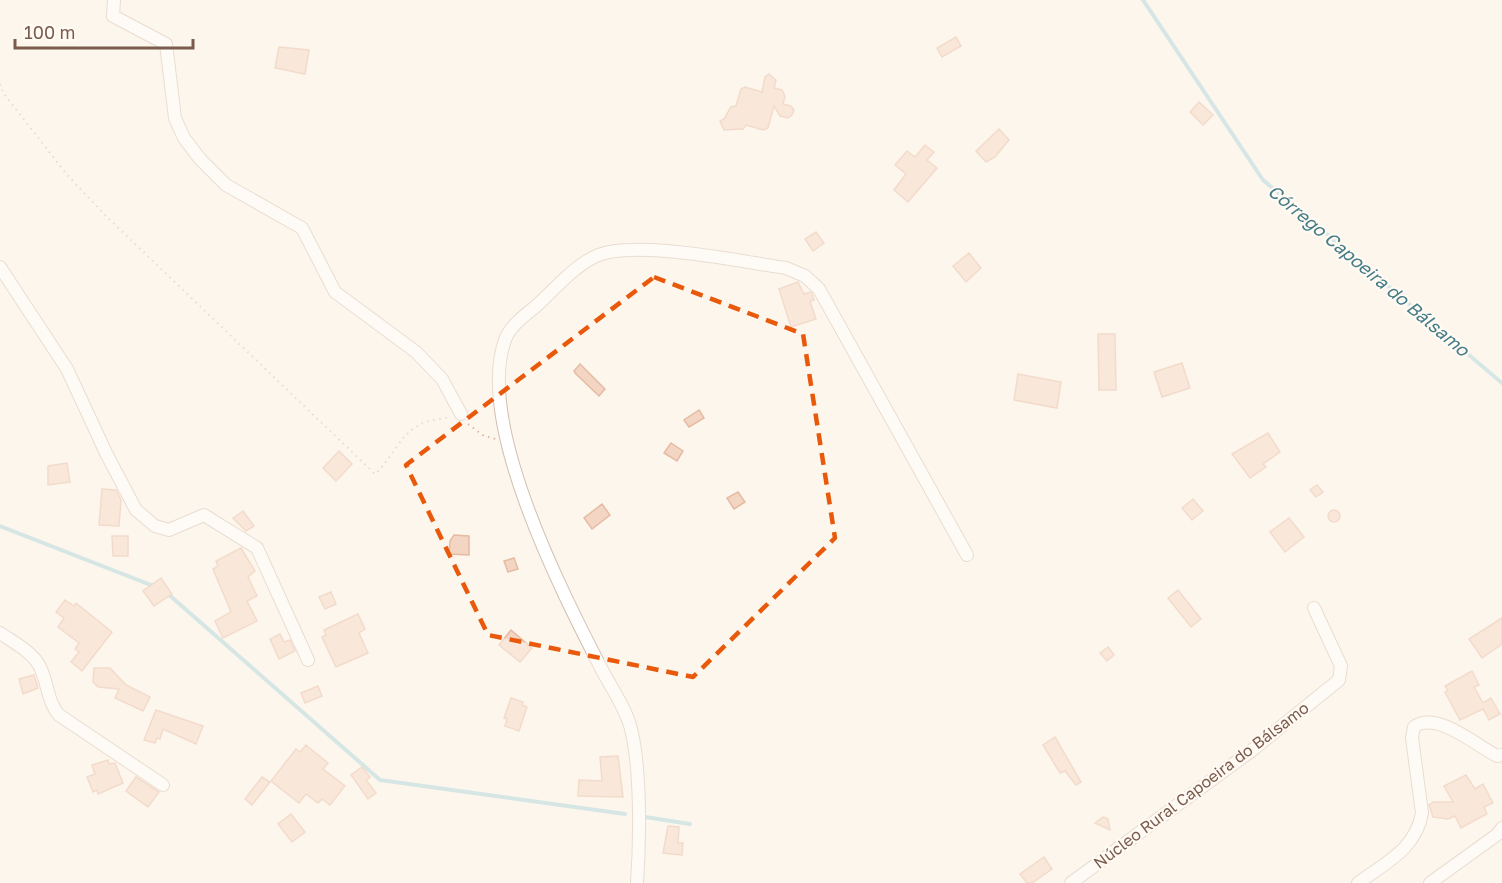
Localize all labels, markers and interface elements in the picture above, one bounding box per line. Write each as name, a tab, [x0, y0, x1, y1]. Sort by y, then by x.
scale bar	[15, 12, 194, 50]
text: 100 m	[24, 21, 75, 43]
water label: Córrego Capoeira do Bálsamo	[1264, 179, 1475, 361]
street label: Núcleo Rural Capoeira do Bálsamo	[1089, 697, 1313, 873]

